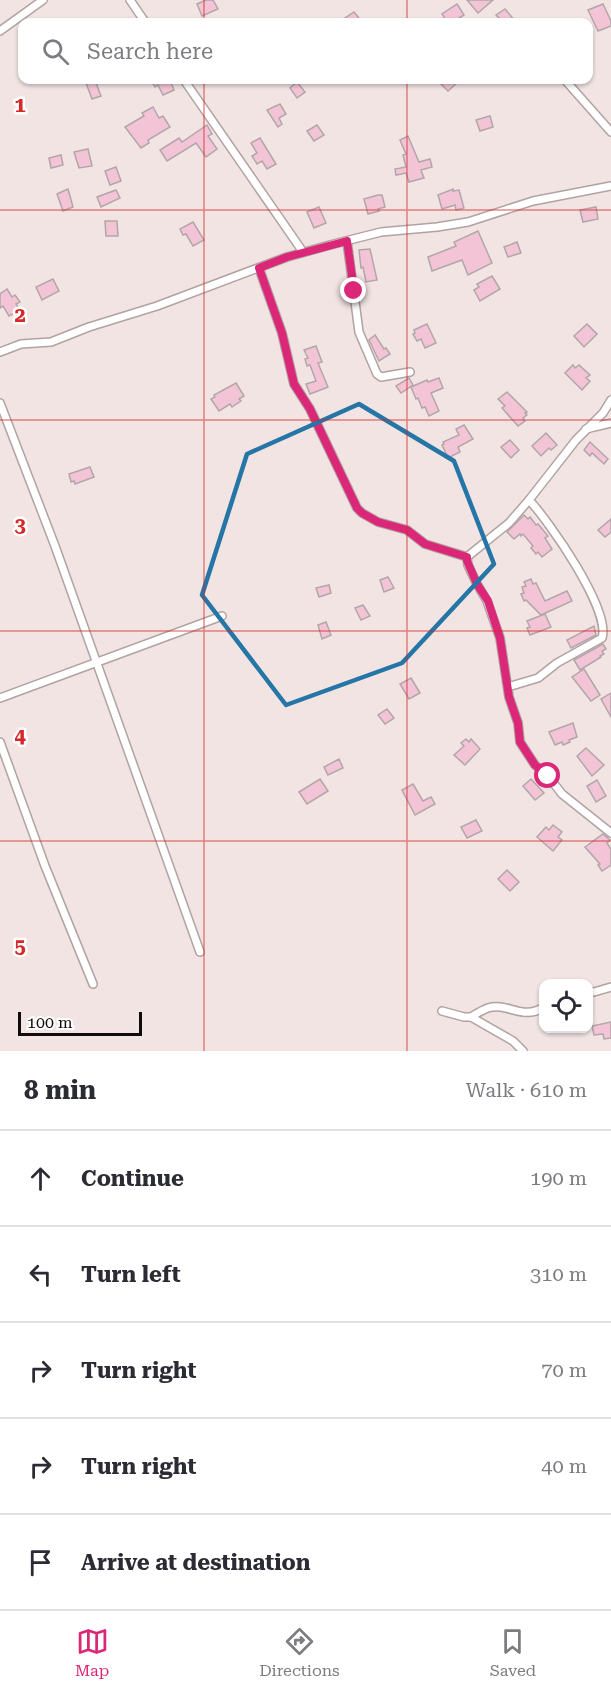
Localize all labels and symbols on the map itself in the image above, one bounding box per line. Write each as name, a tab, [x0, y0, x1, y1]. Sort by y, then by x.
text: 1	[14, 93, 26, 117]
route end	[340, 277, 366, 303]
text: 2	[14, 303, 26, 327]
text: 3	[14, 513, 26, 537]
text: 4	[14, 724, 26, 748]
route start	[534, 762, 560, 788]
text: 5	[14, 934, 26, 958]
scale bar	[18, 1009, 142, 1036]

